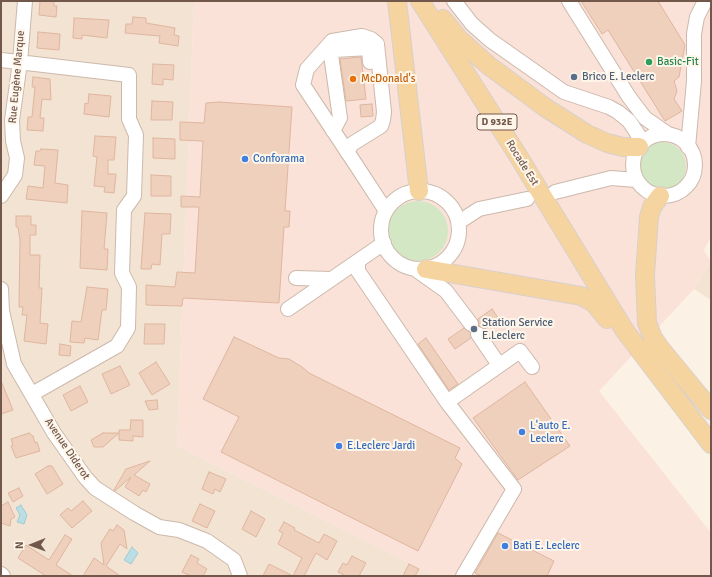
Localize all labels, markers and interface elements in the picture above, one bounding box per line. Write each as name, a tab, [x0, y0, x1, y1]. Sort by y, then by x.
street label: Rue Eugène Marque	[6, 30, 28, 124]
place label: Basic-Fit	[657, 55, 699, 69]
marker: Basic-Fit	[644, 57, 654, 67]
place label: Brico E. Leclerc	[582, 70, 654, 84]
place label: McDonald's	[361, 72, 416, 86]
marker: Brico E. Leclerc	[569, 72, 579, 82]
marker: McDonald's	[348, 74, 358, 84]
road number: D 932E	[477, 114, 517, 130]
street label: Rocade Est	[503, 138, 541, 188]
place label: Conforama	[253, 152, 304, 166]
marker: Conforama	[240, 154, 250, 164]
place label: Station Service E.Leclerc	[482, 316, 553, 342]
marker: Station Service E.Leclerc	[469, 324, 479, 334]
street label: Avenue Diderot	[42, 416, 92, 482]
place label: L'auto E. Leclerc	[530, 419, 570, 445]
marker: L'auto E. Leclerc	[517, 427, 527, 437]
place label: E.Leclerc Jardi	[347, 439, 415, 453]
marker: E.Leclerc Jardi	[334, 441, 344, 451]
north arrow	[12, 525, 52, 565]
place label: Bati E. Leclerc	[513, 539, 580, 553]
text: N	[13, 541, 26, 549]
marker: Bati E. Leclerc	[500, 541, 510, 551]

